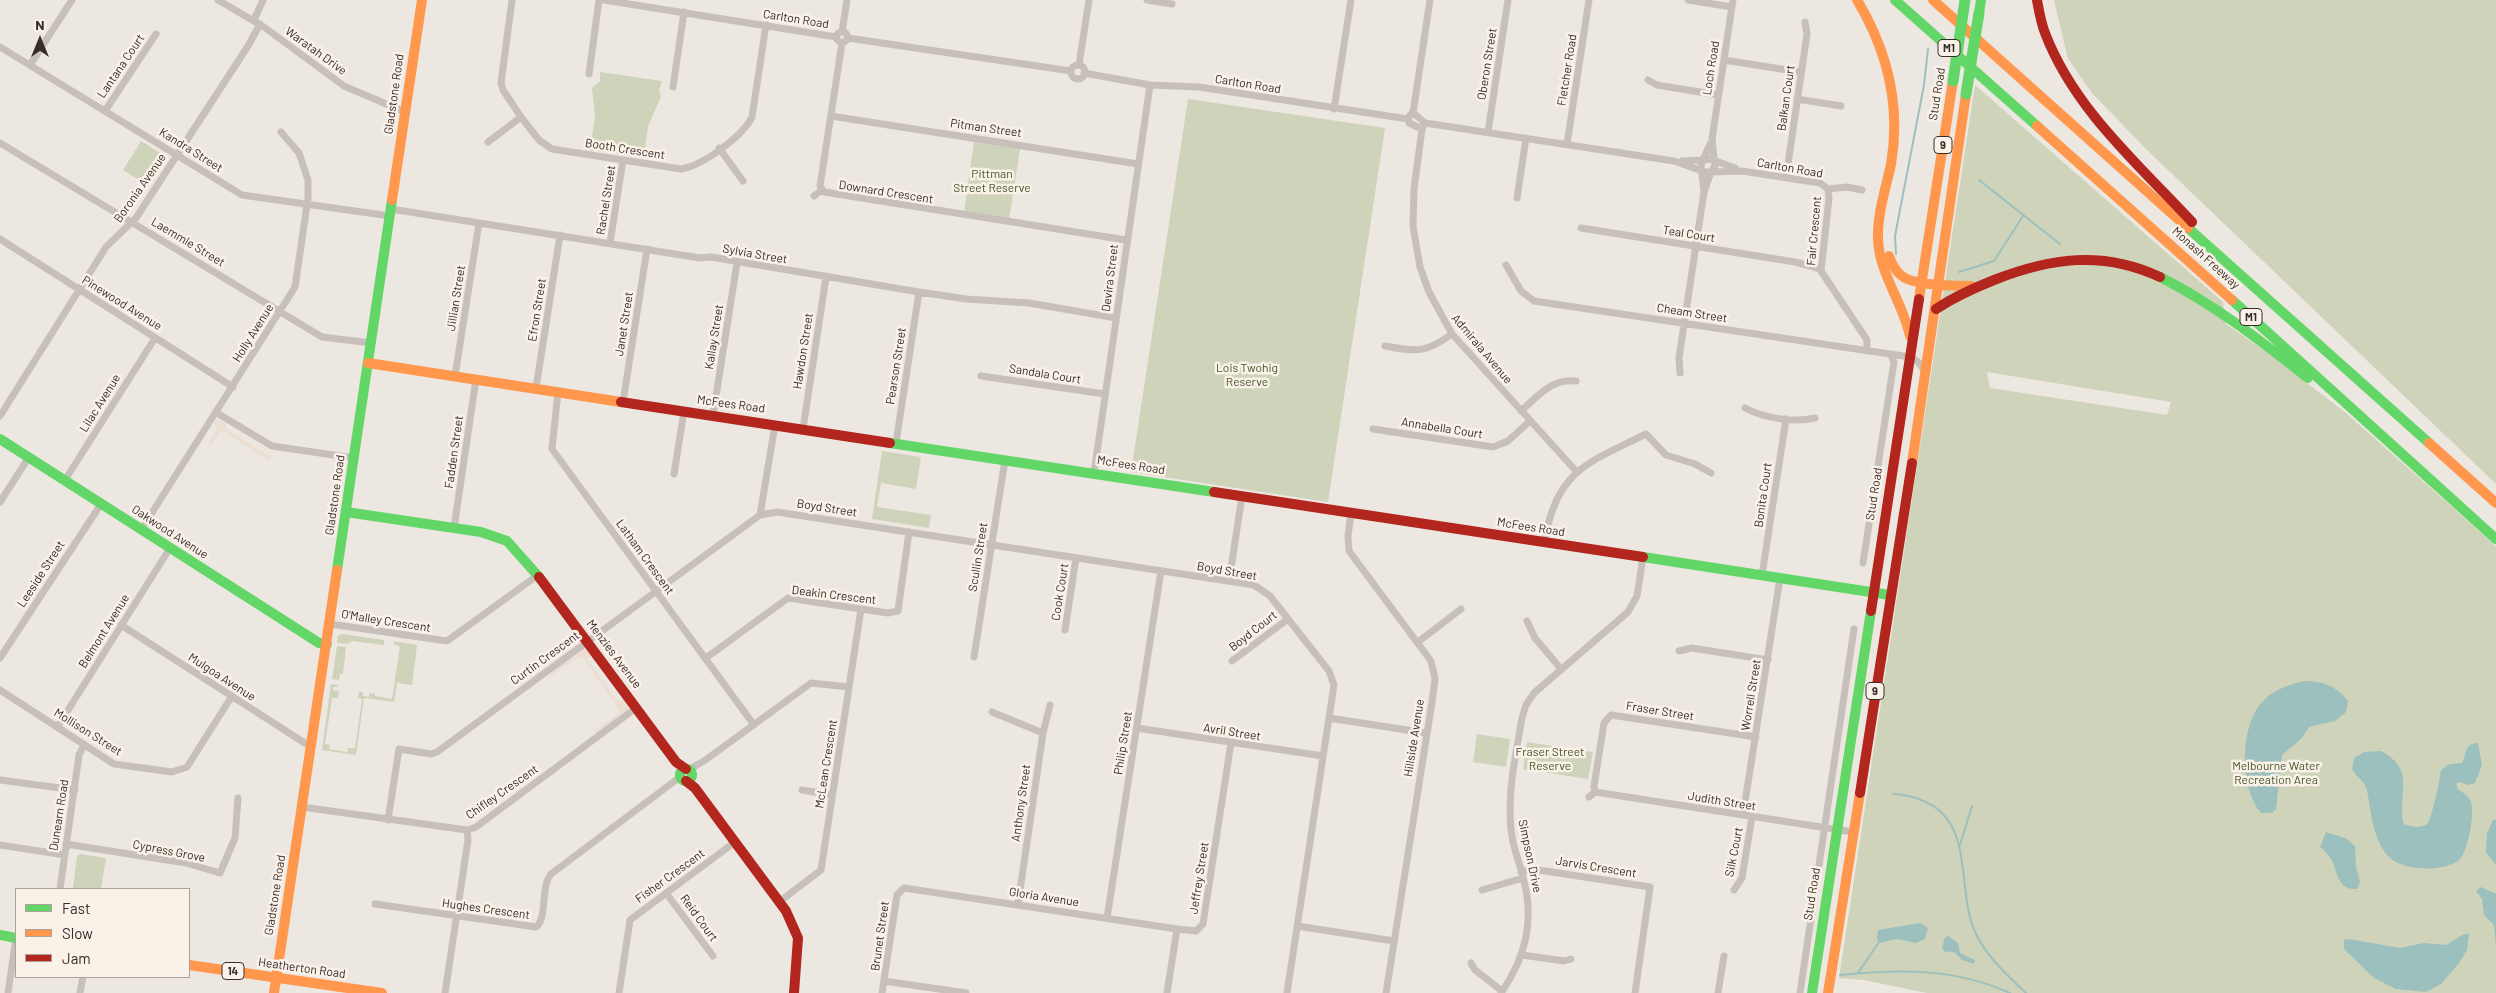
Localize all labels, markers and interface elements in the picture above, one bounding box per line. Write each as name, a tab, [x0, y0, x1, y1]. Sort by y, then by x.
street label: Carlton Road	[762, 7, 830, 31]
north arrow	[15, 15, 65, 65]
text: N	[35, 16, 45, 33]
street label: Waratah Drive	[282, 24, 350, 78]
street label: Oberon Street	[1474, 27, 1500, 101]
street label: Lantana Court	[94, 31, 148, 101]
street label: Fletcher Road	[1554, 33, 1580, 107]
street label: Loch Road	[1700, 40, 1722, 96]
road number: M1	[1938, 40, 1960, 56]
street label: Gladstone Road	[381, 53, 407, 135]
street label: Balkan Court	[1774, 64, 1798, 132]
street label: Stud Road	[1926, 67, 1948, 121]
street label: Carlton Road	[1214, 72, 1282, 96]
street label: Pitman Street	[949, 116, 1023, 140]
street label: Kandra Street	[157, 125, 225, 175]
street label: Booth Crescent	[584, 136, 666, 162]
road number: 9	[1934, 136, 1952, 154]
street label: Boronia Avenue	[111, 151, 169, 225]
street label: Carlton Road	[1756, 155, 1824, 181]
street label: Rachel Street	[593, 164, 619, 236]
park label: Pittman Street Reserve	[953, 167, 1031, 195]
street label: Downard Crescent	[838, 177, 934, 207]
street label: Fair Crescent	[1804, 196, 1824, 266]
street label: Laemmle Street	[149, 214, 227, 270]
street label: Teal Court	[1662, 223, 1716, 245]
street label: Monash Freeway	[2169, 224, 2243, 292]
street label: Sylvia Street	[722, 241, 788, 267]
street label: Devira Street	[1099, 243, 1121, 313]
street label: Jillian Street	[444, 264, 468, 332]
street label: Pinewood Avenue	[79, 273, 165, 333]
street label: Efron Street	[525, 277, 549, 343]
street label: Janet Street	[612, 291, 636, 357]
street label: Cheam Street	[1656, 300, 1728, 326]
street label: Holly Avenue	[229, 301, 277, 365]
street label: Kallay Street	[702, 303, 726, 371]
road number: M1	[2240, 308, 2262, 326]
street label: Admirala Avenue	[1449, 311, 1515, 387]
street label: Hawdon Street	[790, 312, 816, 390]
street label: Pearson Street	[883, 327, 909, 405]
street label: Sandala Court	[1008, 361, 1082, 387]
park label: Lois Twohig Reserve	[1216, 361, 1278, 389]
street label: Lilac Avenue	[77, 371, 123, 435]
street label: McFees Road	[696, 392, 766, 416]
street label: Annabella Court	[1400, 414, 1484, 442]
street label: Fadden Street	[442, 415, 466, 489]
street label: McFees Road	[1096, 453, 1166, 477]
street label: Gladstone Road	[322, 454, 348, 536]
street label: Bonita Court	[1751, 461, 1775, 529]
street label: Stud Road	[1863, 467, 1885, 521]
street label: Boyd Street	[796, 496, 858, 520]
street label: Oakwood Avenue	[129, 502, 211, 562]
street label: McFees Road	[1496, 515, 1566, 539]
street label: Latham Crescent	[613, 517, 677, 597]
street label: Scullin Street	[965, 521, 991, 593]
street label: Leeside Street	[14, 538, 68, 610]
street label: Boyd Street	[1196, 559, 1258, 583]
street label: Cook Court	[1048, 562, 1072, 622]
street label: Deakin Crescent	[791, 583, 877, 607]
street label: Belmont Avenue	[76, 591, 132, 671]
street label: O'Malley Crescent	[340, 607, 432, 635]
street label: Boyd Court	[1226, 608, 1280, 654]
street label: Menzies Avenue	[583, 617, 645, 691]
street label: Curtin Crescent	[508, 628, 582, 688]
street label: Mulgoa Avenue	[186, 650, 258, 704]
street label: Worrell Street	[1738, 658, 1764, 732]
road number: 9	[1866, 682, 1884, 699]
street label: Hillside Avenue	[1401, 698, 1427, 778]
street label: Fraser Street	[1625, 699, 1695, 723]
street label: Mollison Street	[51, 705, 125, 759]
street label: Philip Street	[1111, 710, 1135, 776]
street label: McLean Crescent	[812, 718, 840, 810]
street label: Avril Street	[1202, 720, 1262, 744]
park label: Fraser Street Reserve	[1516, 745, 1584, 773]
park label: Melbourne Water Recreation Area	[2232, 759, 2320, 787]
street label: Chifley Crescent	[463, 762, 541, 822]
street label: Anthony Street	[1008, 763, 1034, 843]
street label: Dunearn Road	[46, 778, 72, 852]
street label: Judith Street	[1687, 788, 1757, 814]
street label: Simpson Drive	[1515, 818, 1545, 894]
street label: Silk Court	[1722, 826, 1746, 878]
street label: Cypress Grove	[131, 837, 207, 865]
street label: Jeffrey Street	[1186, 841, 1212, 915]
street label: Fisher Crescent	[632, 846, 708, 906]
street label: Jarvis Crescent	[1554, 853, 1638, 881]
street label: Gladstone Road	[262, 854, 288, 936]
street label: Stud Road	[1801, 867, 1823, 921]
street label: Gloria Avenue	[1008, 884, 1080, 910]
legend	[15, 888, 190, 978]
street label: Reid Court	[677, 892, 721, 944]
street label: Hughes Crescent	[441, 896, 531, 922]
text: Fast	[62, 899, 90, 917]
street label: Brunet Street	[868, 900, 892, 972]
text: Slow	[62, 924, 93, 942]
text: Jam	[62, 949, 91, 967]
street label: Heatherton Road	[257, 955, 347, 981]
road number: 14	[222, 962, 244, 979]

